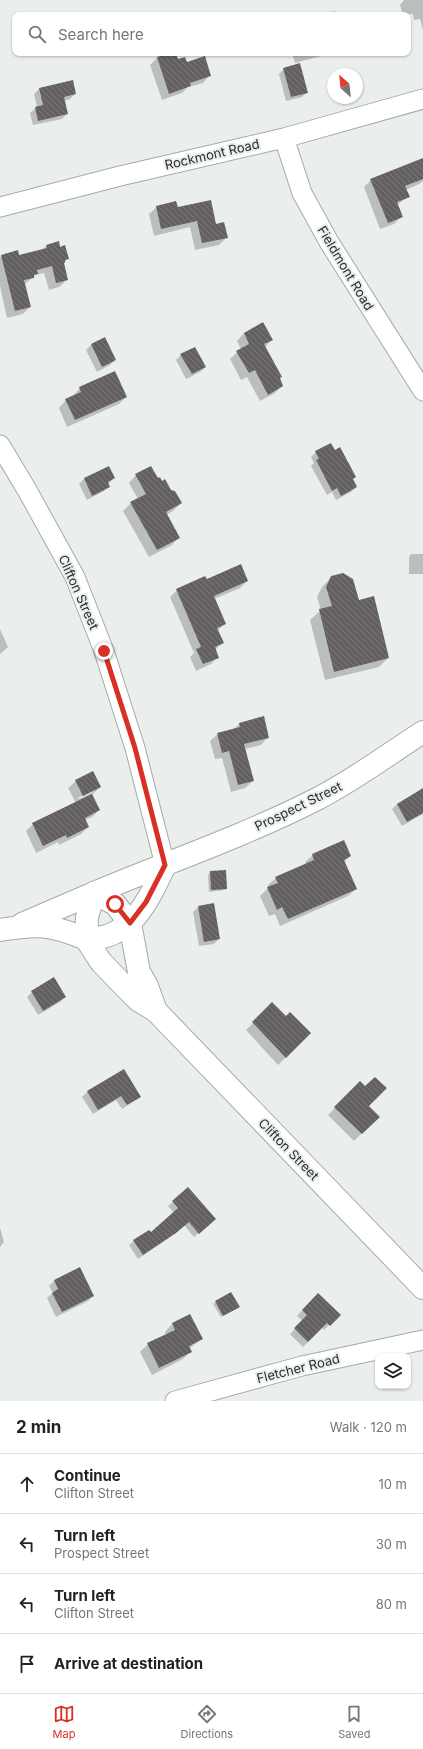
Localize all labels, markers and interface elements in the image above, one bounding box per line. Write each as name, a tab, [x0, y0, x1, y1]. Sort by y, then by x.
search box	[12, 12, 411, 56]
icon: search	[26, 23, 48, 45]
text: Search here	[58, 25, 144, 44]
north arrow	[327, 68, 363, 104]
street label: Rockmont Road	[163, 135, 261, 173]
street label: Fieldmont Road	[315, 223, 377, 313]
street label: Clifton Street	[55, 552, 103, 632]
route end	[95, 642, 113, 660]
street label: Prospect Street	[252, 778, 344, 834]
route start	[106, 895, 124, 913]
street label: Clifton Street	[255, 1115, 323, 1183]
street label: Fletcher Road	[255, 1350, 341, 1386]
map controls	[375, 1353, 411, 1389]
button: layers	[375, 1353, 411, 1389]
text: 2 min	[16, 1417, 61, 1437]
text: Walk · 120 m	[330, 1419, 407, 1435]
text: Continue	[54, 1466, 121, 1485]
icon: ahead	[16, 1473, 38, 1495]
text: 10 m	[378, 1476, 407, 1492]
text: Clifton Street	[54, 1485, 134, 1501]
text: Turn left	[54, 1526, 115, 1545]
icon: left	[16, 1533, 38, 1555]
text: 30 m	[376, 1536, 407, 1552]
text: Prospect Street	[54, 1545, 149, 1561]
text: Turn left	[54, 1586, 115, 1605]
icon: left	[16, 1593, 38, 1615]
text: 80 m	[376, 1596, 407, 1612]
text: Clifton Street	[54, 1605, 134, 1621]
icon: arrive	[16, 1653, 38, 1675]
text: Arrive at destination	[54, 1654, 203, 1673]
tab: Map	[53, 1703, 75, 1741]
tab: Directions	[181, 1703, 233, 1741]
tab: Saved	[338, 1703, 370, 1741]

